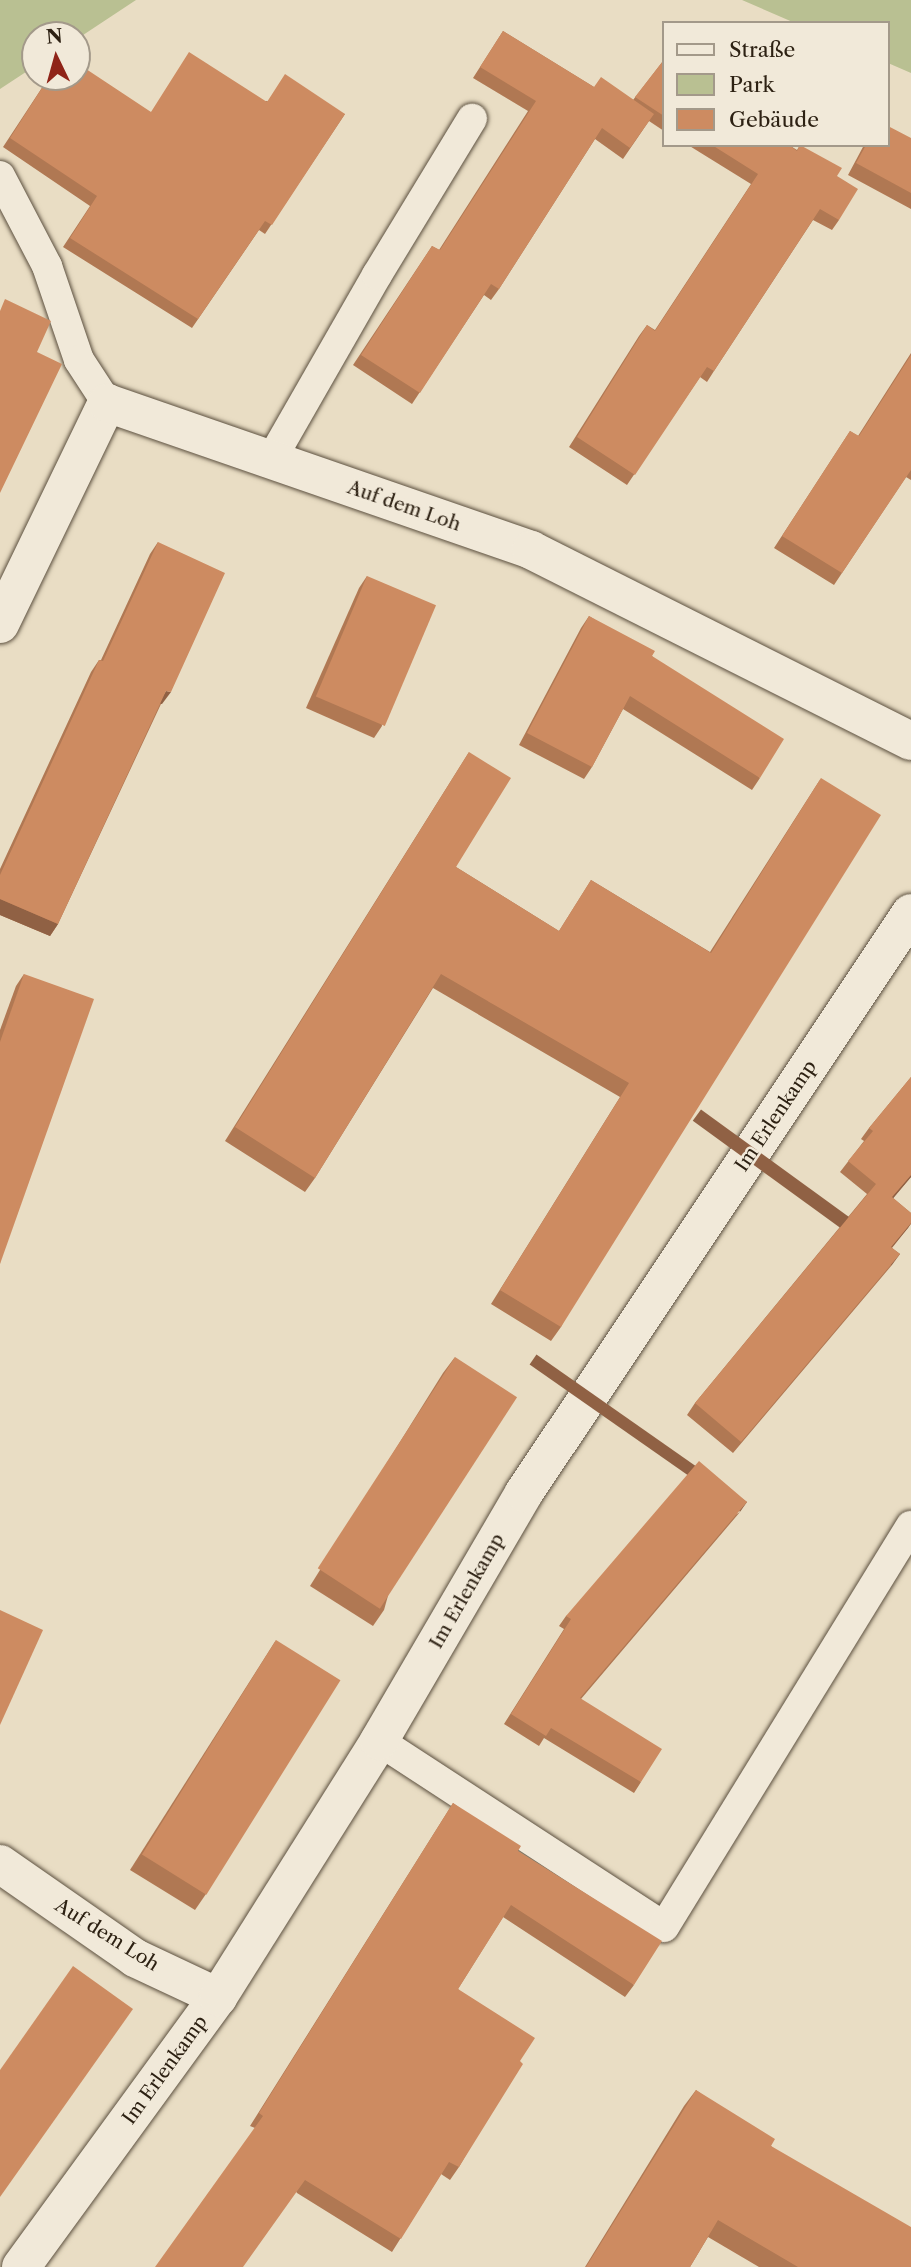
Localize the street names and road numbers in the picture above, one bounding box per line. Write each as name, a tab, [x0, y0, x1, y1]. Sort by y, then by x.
street label: Auf dem Loh	[344, 476, 464, 536]
street label: Im Erlenkamp	[730, 1056, 822, 1176]
street label: Im Erlenkamp	[425, 1529, 509, 1653]
street label: Auf dem Loh	[51, 1894, 163, 1976]
street label: Im Erlenkamp	[118, 2011, 212, 2129]

